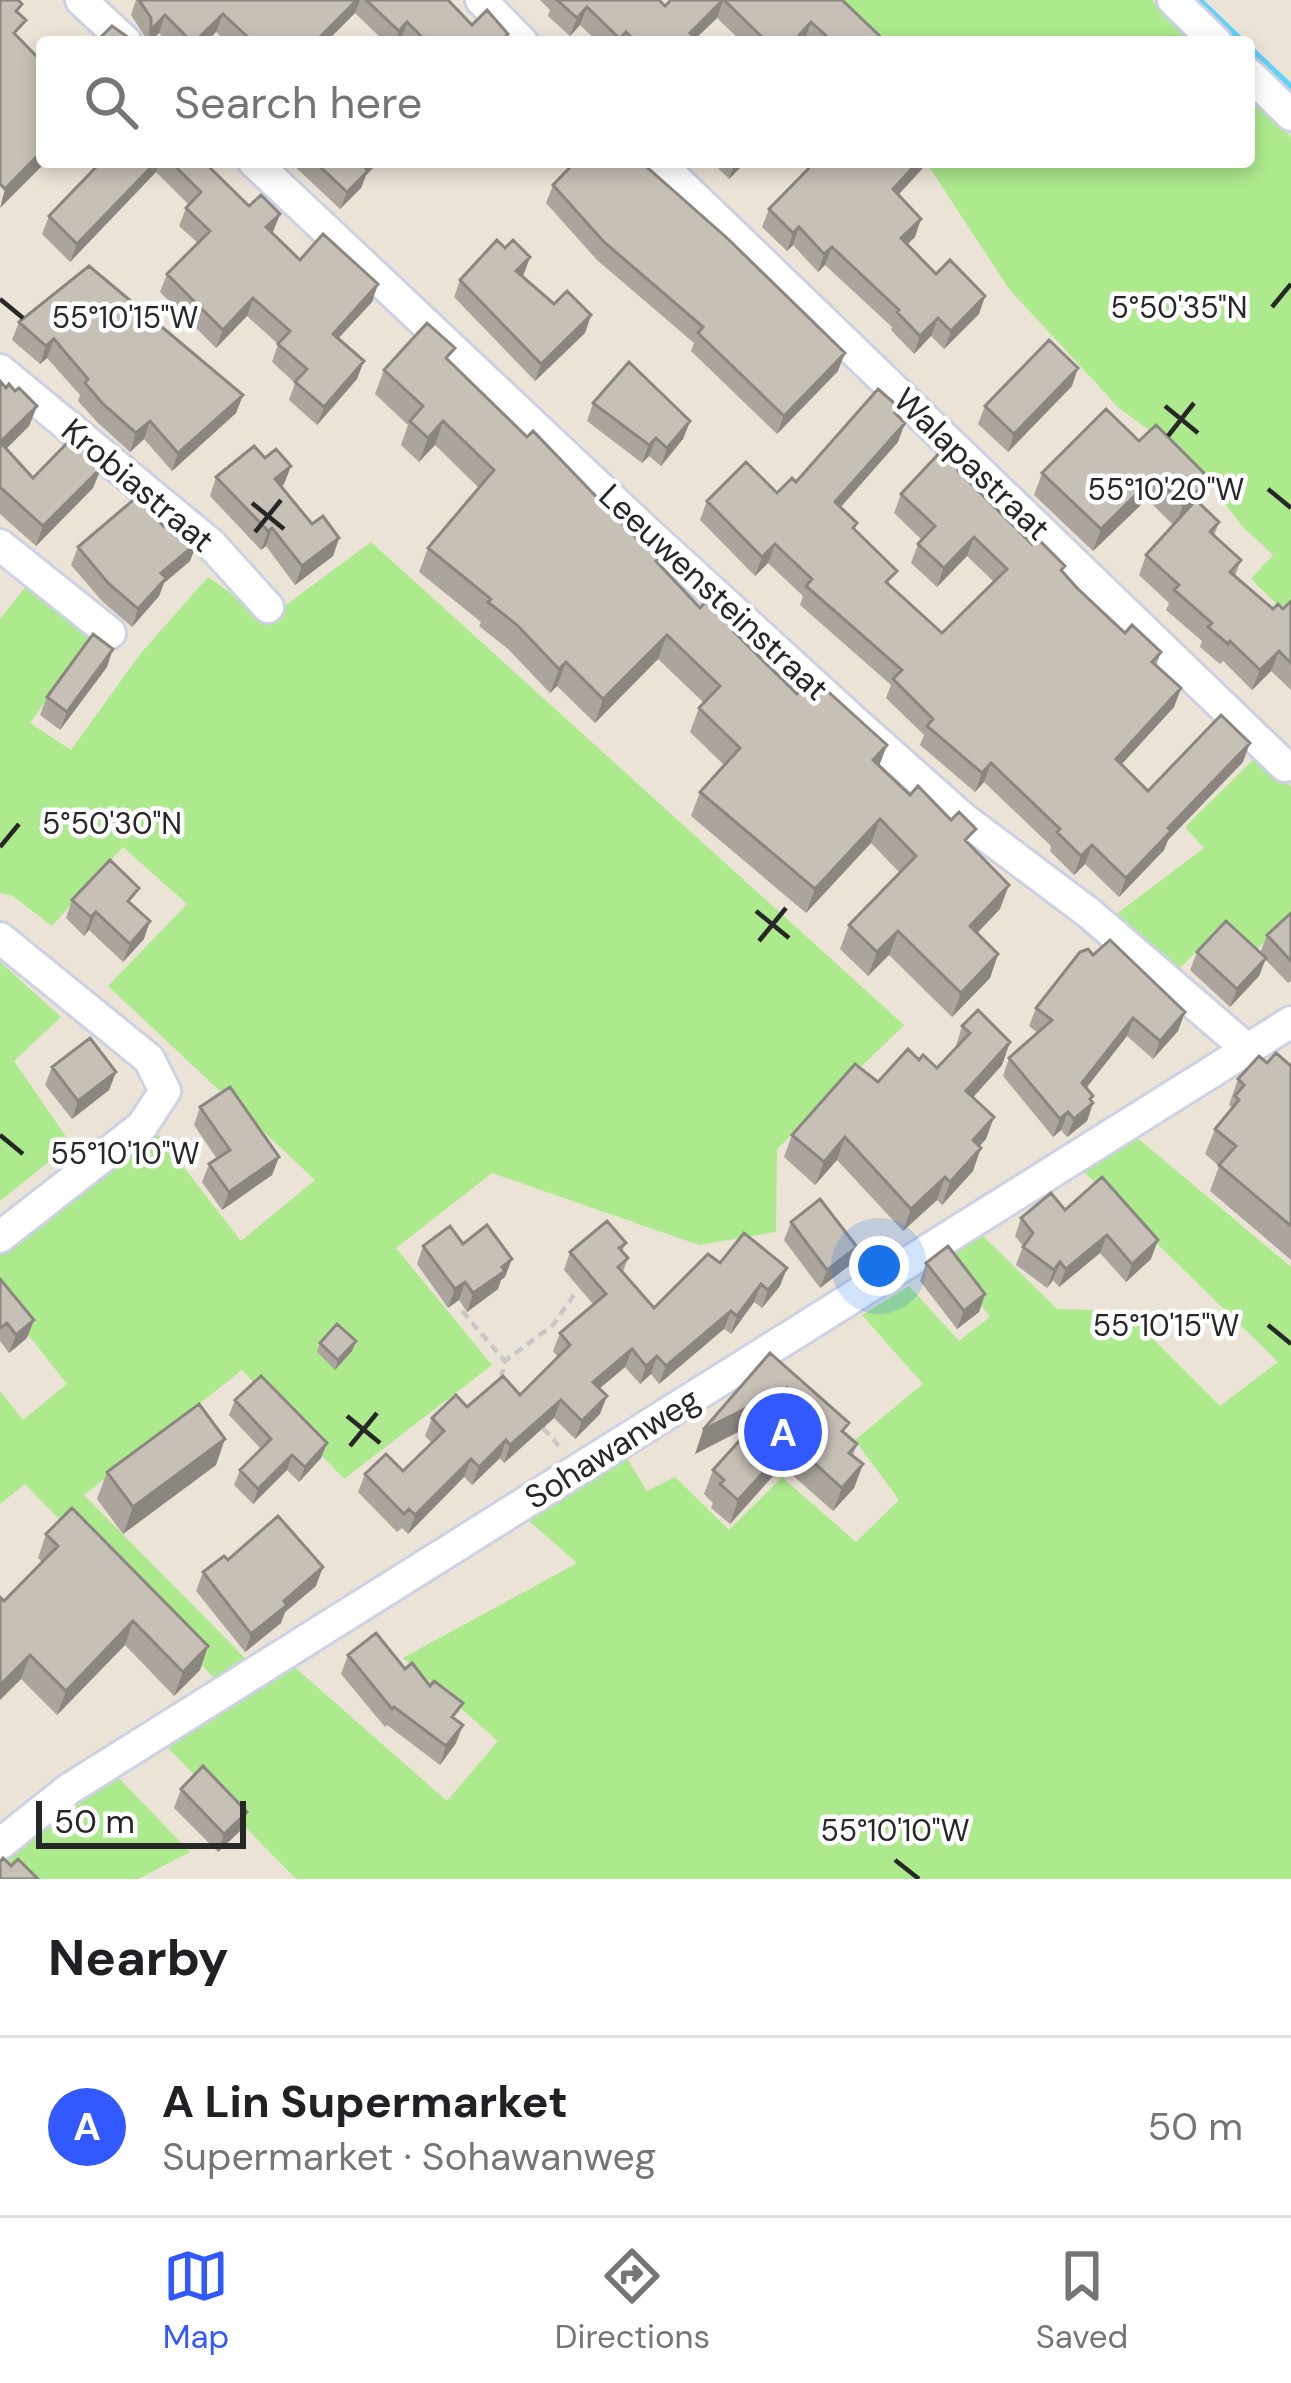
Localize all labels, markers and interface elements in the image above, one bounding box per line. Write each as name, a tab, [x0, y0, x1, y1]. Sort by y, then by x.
search box	[36, 36, 1255, 168]
icon: search	[78, 69, 144, 135]
text: Search here	[174, 73, 422, 132]
text: 5°50'35"N	[1110, 288, 1248, 327]
text: 55°10'15"W	[52, 298, 198, 337]
street label: Walapastraat	[885, 379, 1059, 549]
street label: Krobiastraat	[53, 409, 223, 561]
text: 55°10'20"W	[1088, 470, 1244, 509]
street label: Leeuwensteinstraat	[590, 474, 838, 710]
text: 5°50'30"N	[42, 804, 182, 843]
text: 55°10'10"W	[50, 1134, 200, 1173]
your location	[849, 1236, 909, 1296]
text: 55°10'15"W	[1093, 1306, 1239, 1345]
street label: Sohawanweg	[516, 1377, 708, 1519]
pin: A	[744, 1387, 822, 1477]
scale bar	[36, 1795, 246, 1848]
text: 50 m	[54, 1800, 135, 1843]
text: 55°10'10"W	[820, 1811, 970, 1850]
text: Nearby	[48, 1924, 229, 1991]
text: A Lin Supermarket	[162, 2072, 568, 2131]
text: A	[73, 2101, 101, 2152]
text: 50 m	[1147, 2101, 1243, 2152]
text: Supermarket · Sohawanweg	[162, 2131, 656, 2182]
tab: Map	[163, 2243, 229, 2358]
tab: Directions	[555, 2243, 710, 2358]
tab: Saved	[1036, 2243, 1128, 2358]

